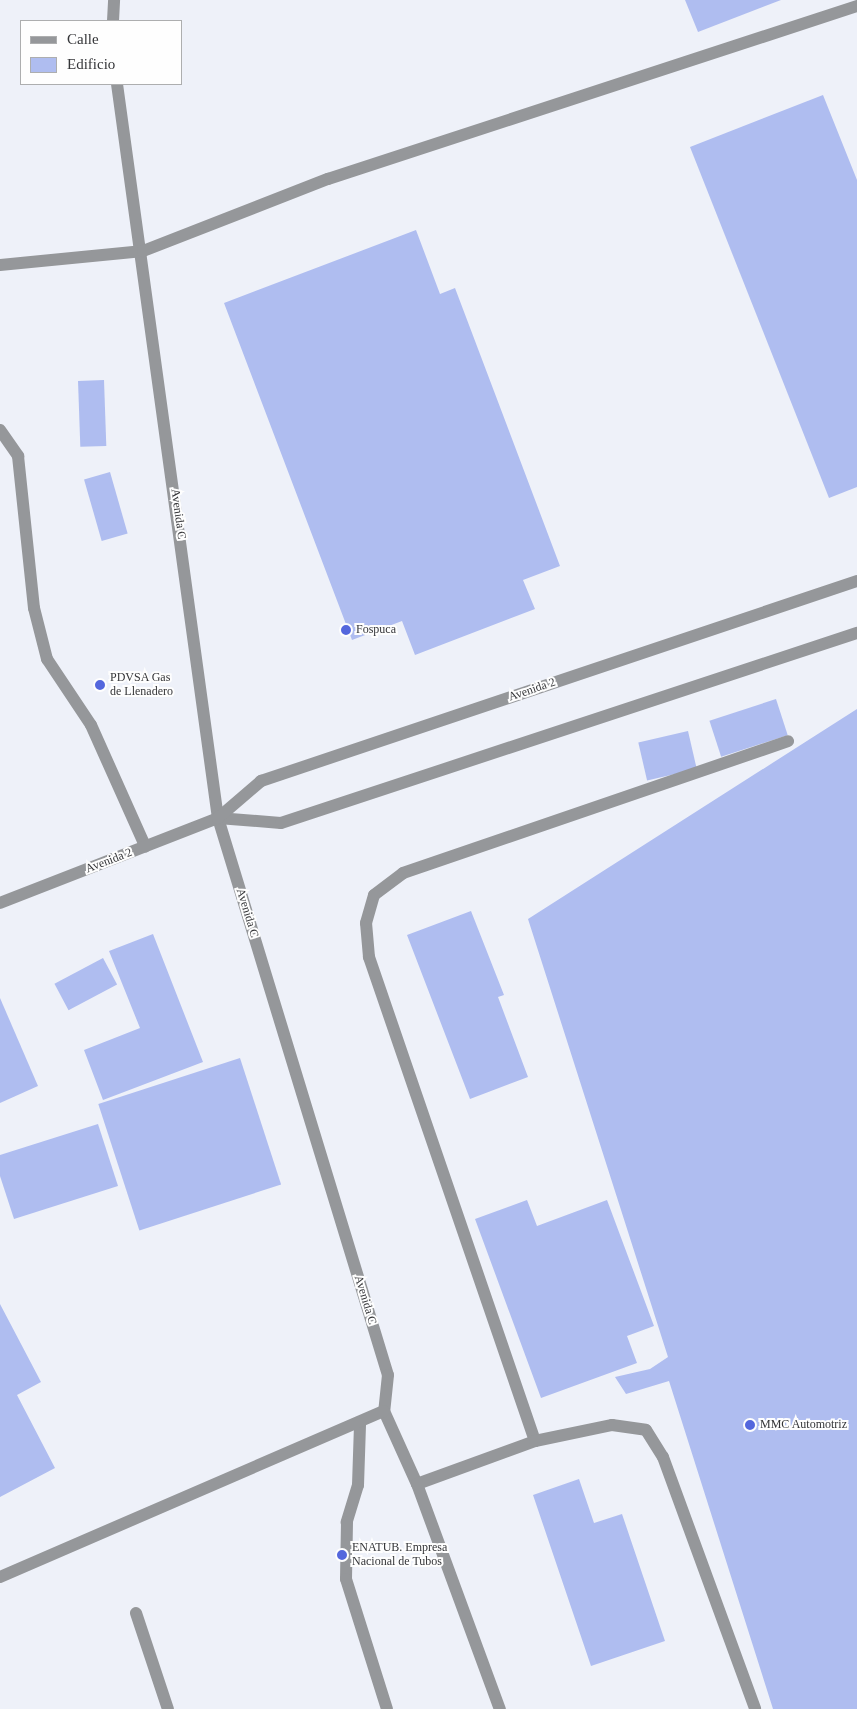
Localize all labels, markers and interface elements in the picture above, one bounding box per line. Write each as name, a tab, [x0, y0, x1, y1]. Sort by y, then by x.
legend	[20, 20, 182, 85]
text: Calle	[67, 31, 99, 47]
text: Edificio	[67, 56, 115, 72]
street label: Avenida C	[167, 488, 189, 540]
place label: Fospuca	[356, 623, 396, 637]
marker: Fospuca	[340, 624, 352, 636]
place label: PDVSA Gas de Llenadero	[110, 671, 173, 699]
street label: Avenida 2	[507, 675, 557, 705]
marker: PDVSA Gas de Llenadero	[94, 679, 106, 691]
street label: Avenida 2	[84, 846, 134, 876]
street label: Avenida C	[233, 887, 261, 939]
street label: Avenida C	[351, 1274, 379, 1326]
place label: MMC Automotriz	[760, 1418, 848, 1432]
marker: MMC Automotriz	[744, 1419, 756, 1431]
place label: ENATUB. Empresa Nacional de Tubos	[352, 1541, 447, 1569]
marker: ENATUB. Empresa Nacional de Tubos	[336, 1549, 348, 1561]

